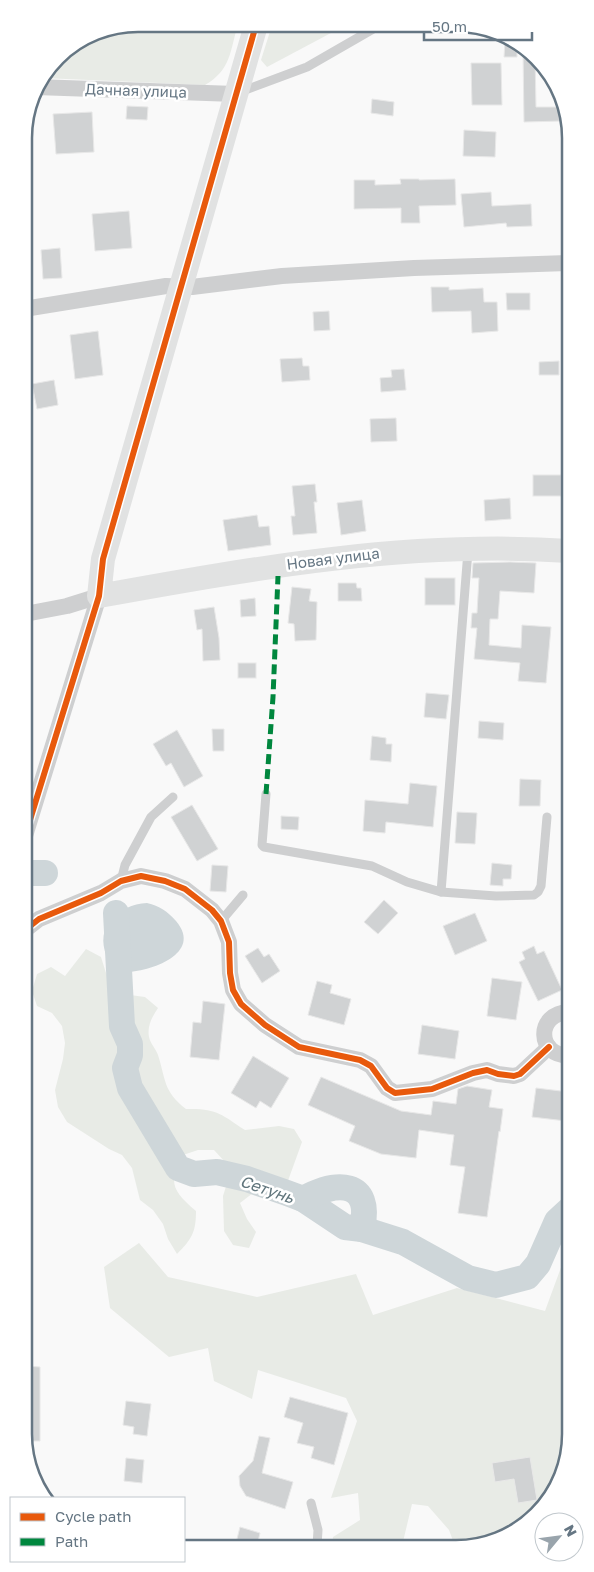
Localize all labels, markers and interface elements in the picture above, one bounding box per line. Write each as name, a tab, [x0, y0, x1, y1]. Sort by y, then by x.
scale bar	[424, 10, 532, 42]
text: 50 m	[432, 17, 467, 35]
street label: Дачная улица	[85, 79, 187, 101]
street label: Новая улица	[285, 543, 380, 573]
water label: Сетунь	[238, 1171, 297, 1208]
legend	[10, 1497, 185, 1562]
text: Cycle path	[55, 1507, 131, 1525]
north arrow	[534, 1512, 584, 1562]
text: N	[561, 1522, 581, 1539]
text: Path	[55, 1532, 88, 1550]

